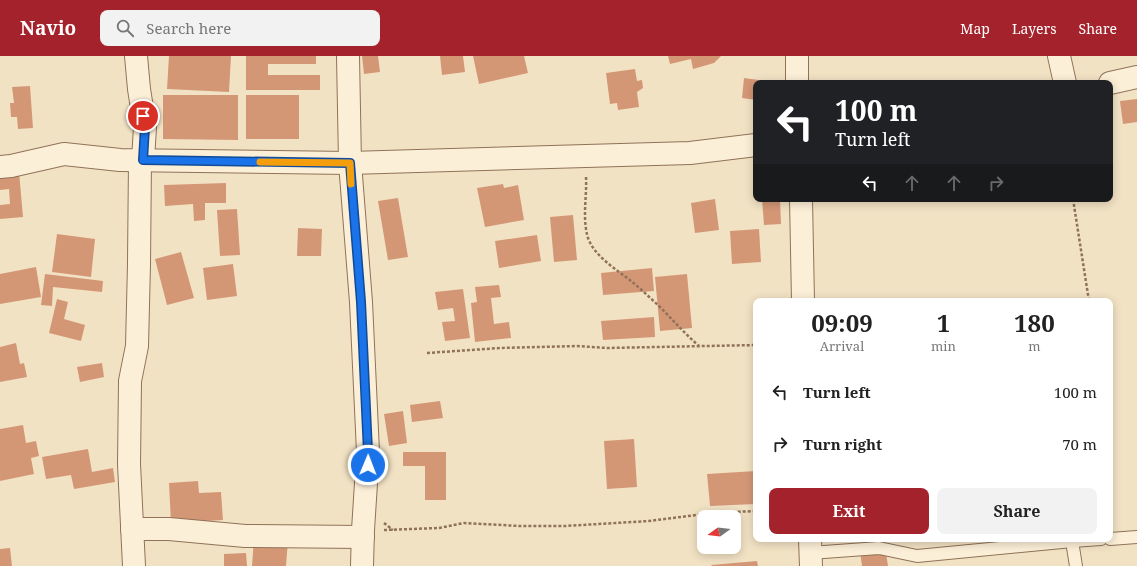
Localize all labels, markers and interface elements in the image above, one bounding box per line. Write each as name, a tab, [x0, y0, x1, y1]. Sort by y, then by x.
search box	[100, 10, 380, 46]
text: Navio	[20, 15, 76, 41]
icon: search	[114, 17, 136, 39]
text: Search here	[146, 18, 231, 38]
text: Map	[960, 19, 990, 38]
text: Layers	[1012, 19, 1057, 38]
text: Share	[1079, 19, 1117, 38]
text: 100 m	[835, 91, 917, 129]
icon: left	[769, 96, 821, 148]
pin	[126, 99, 160, 133]
icon: arrive	[132, 105, 154, 127]
text: Turn left	[835, 127, 910, 151]
icon: left	[859, 172, 881, 194]
icon: ahead	[901, 172, 923, 194]
icon: ahead	[943, 172, 965, 194]
icon: right	[985, 172, 1007, 194]
text: 09:09	[811, 306, 873, 339]
text: 1	[937, 306, 950, 339]
text: 180	[1014, 306, 1055, 339]
text: Arrival	[820, 337, 864, 355]
text: min	[931, 337, 956, 355]
text: m	[1028, 337, 1041, 355]
icon: left	[769, 381, 791, 403]
text: Turn left	[803, 382, 871, 402]
text: 100 m	[1054, 382, 1097, 402]
icon: right	[769, 433, 791, 455]
text: Turn right	[803, 434, 882, 454]
text: 70 m	[1062, 434, 1097, 454]
position arrow	[347, 444, 389, 486]
button: Exit	[769, 488, 929, 534]
button: Share	[937, 488, 1097, 534]
north arrow	[697, 510, 741, 554]
map controls	[697, 510, 741, 554]

